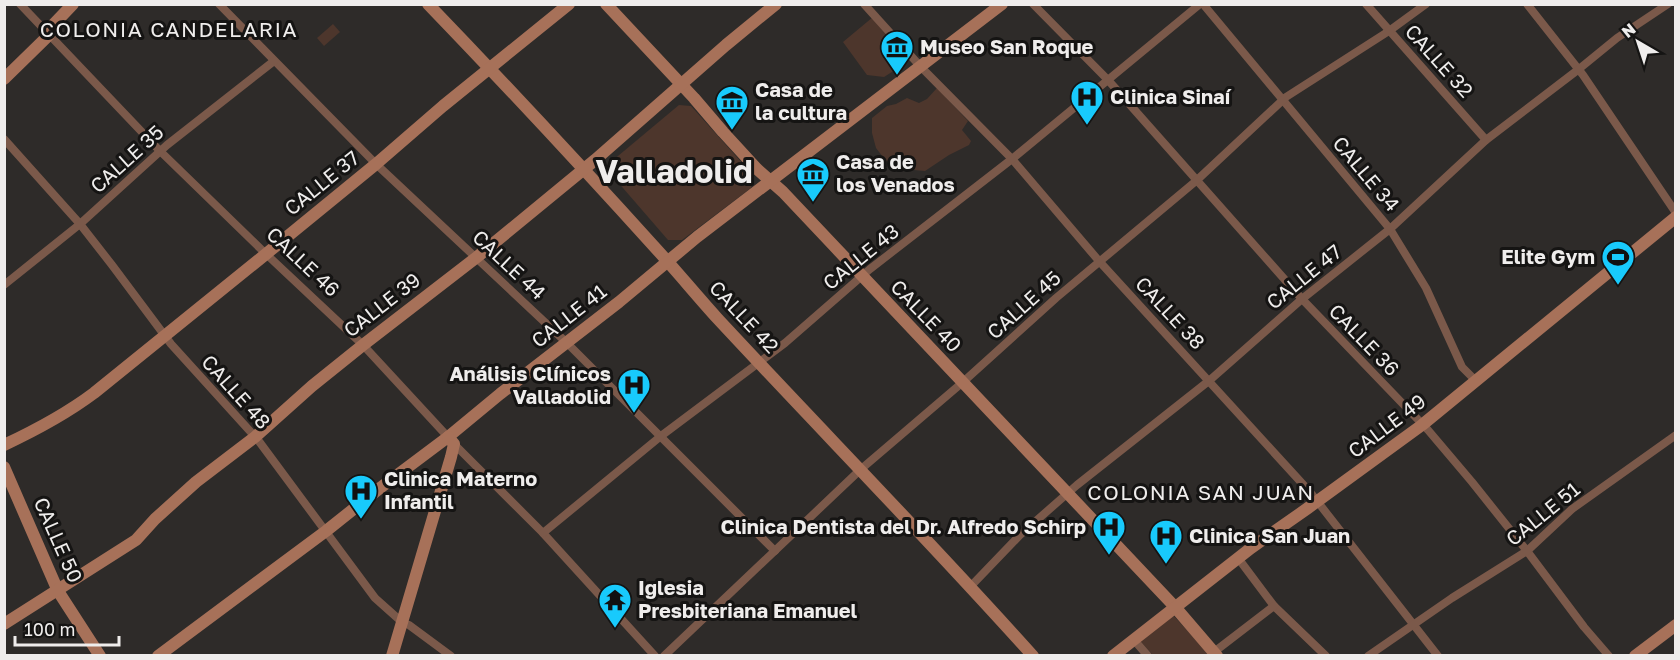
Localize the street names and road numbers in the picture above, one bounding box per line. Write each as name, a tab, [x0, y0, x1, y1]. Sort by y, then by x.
street label: CALLE 32	[1401, 19, 1479, 102]
street label: CALLE 35	[85, 119, 168, 197]
street label: CALLE 34	[1328, 131, 1405, 216]
street label: CALLE 37	[279, 145, 363, 220]
street label: CALLE 43	[818, 218, 903, 294]
street label: CALLE 46	[262, 221, 345, 301]
street label: CALLE 44	[468, 224, 551, 304]
street label: CALLE 47	[1261, 239, 1346, 314]
street label: CALLE 45	[982, 265, 1065, 343]
street label: CALLE 39	[338, 267, 424, 341]
street label: CALLE 38	[1131, 271, 1210, 354]
street label: CALLE 40	[886, 274, 967, 356]
street label: CALLE 42	[705, 275, 784, 358]
street label: CALLE 41	[526, 278, 611, 352]
street label: CALLE 36	[1325, 298, 1405, 380]
street label: CALLE 48	[197, 349, 276, 433]
street label: CALLE 49	[1343, 388, 1430, 462]
street label: CALLE 51	[1501, 476, 1584, 550]
street label: CALLE 50	[30, 493, 88, 586]

